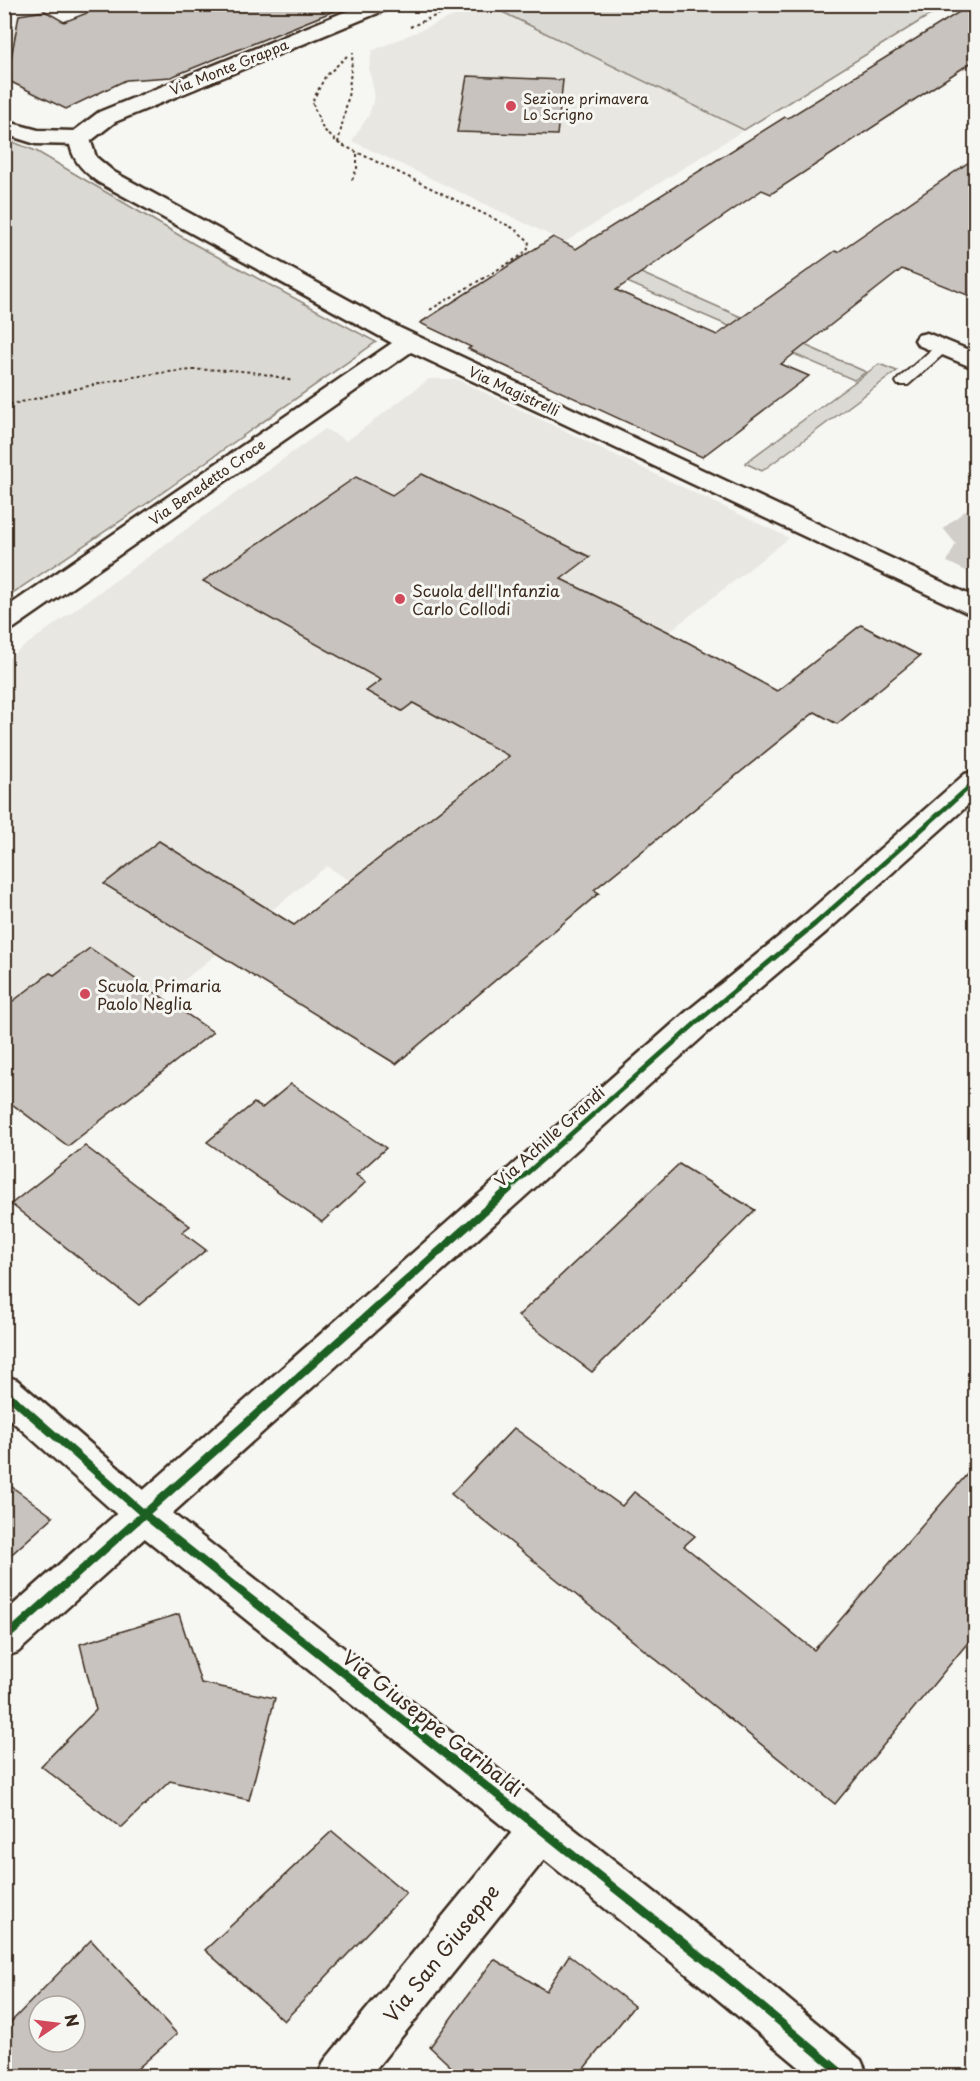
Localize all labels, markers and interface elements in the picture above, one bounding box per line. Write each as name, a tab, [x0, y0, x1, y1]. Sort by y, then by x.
street label: Via Monte Grappa	[166, 33, 292, 100]
place label: Sezione primavera Lo Scrigno	[523, 88, 649, 125]
marker: Sezione primavera Lo Scrigno	[504, 99, 518, 113]
street label: Via Magistrelli	[465, 361, 563, 421]
street label: Via Benedetto Croce	[145, 434, 269, 530]
place label: Scuola dell'Infanzia Carlo Collodi	[412, 578, 560, 620]
marker: Scuola dell'Infanzia Carlo Collodi	[393, 592, 407, 606]
place label: Scuola Primaria Paolo Neglia	[97, 973, 221, 1015]
marker: Scuola Primaria Paolo Neglia	[78, 987, 92, 1001]
street label: Via Achille Grandi	[489, 1080, 609, 1192]
street label: Via Giuseppe Garibaldi	[336, 1642, 530, 1804]
street label: Via San Giuseppe	[376, 1877, 506, 2029]
north arrow	[27, 1994, 87, 2054]
text: N	[59, 2011, 86, 2029]

